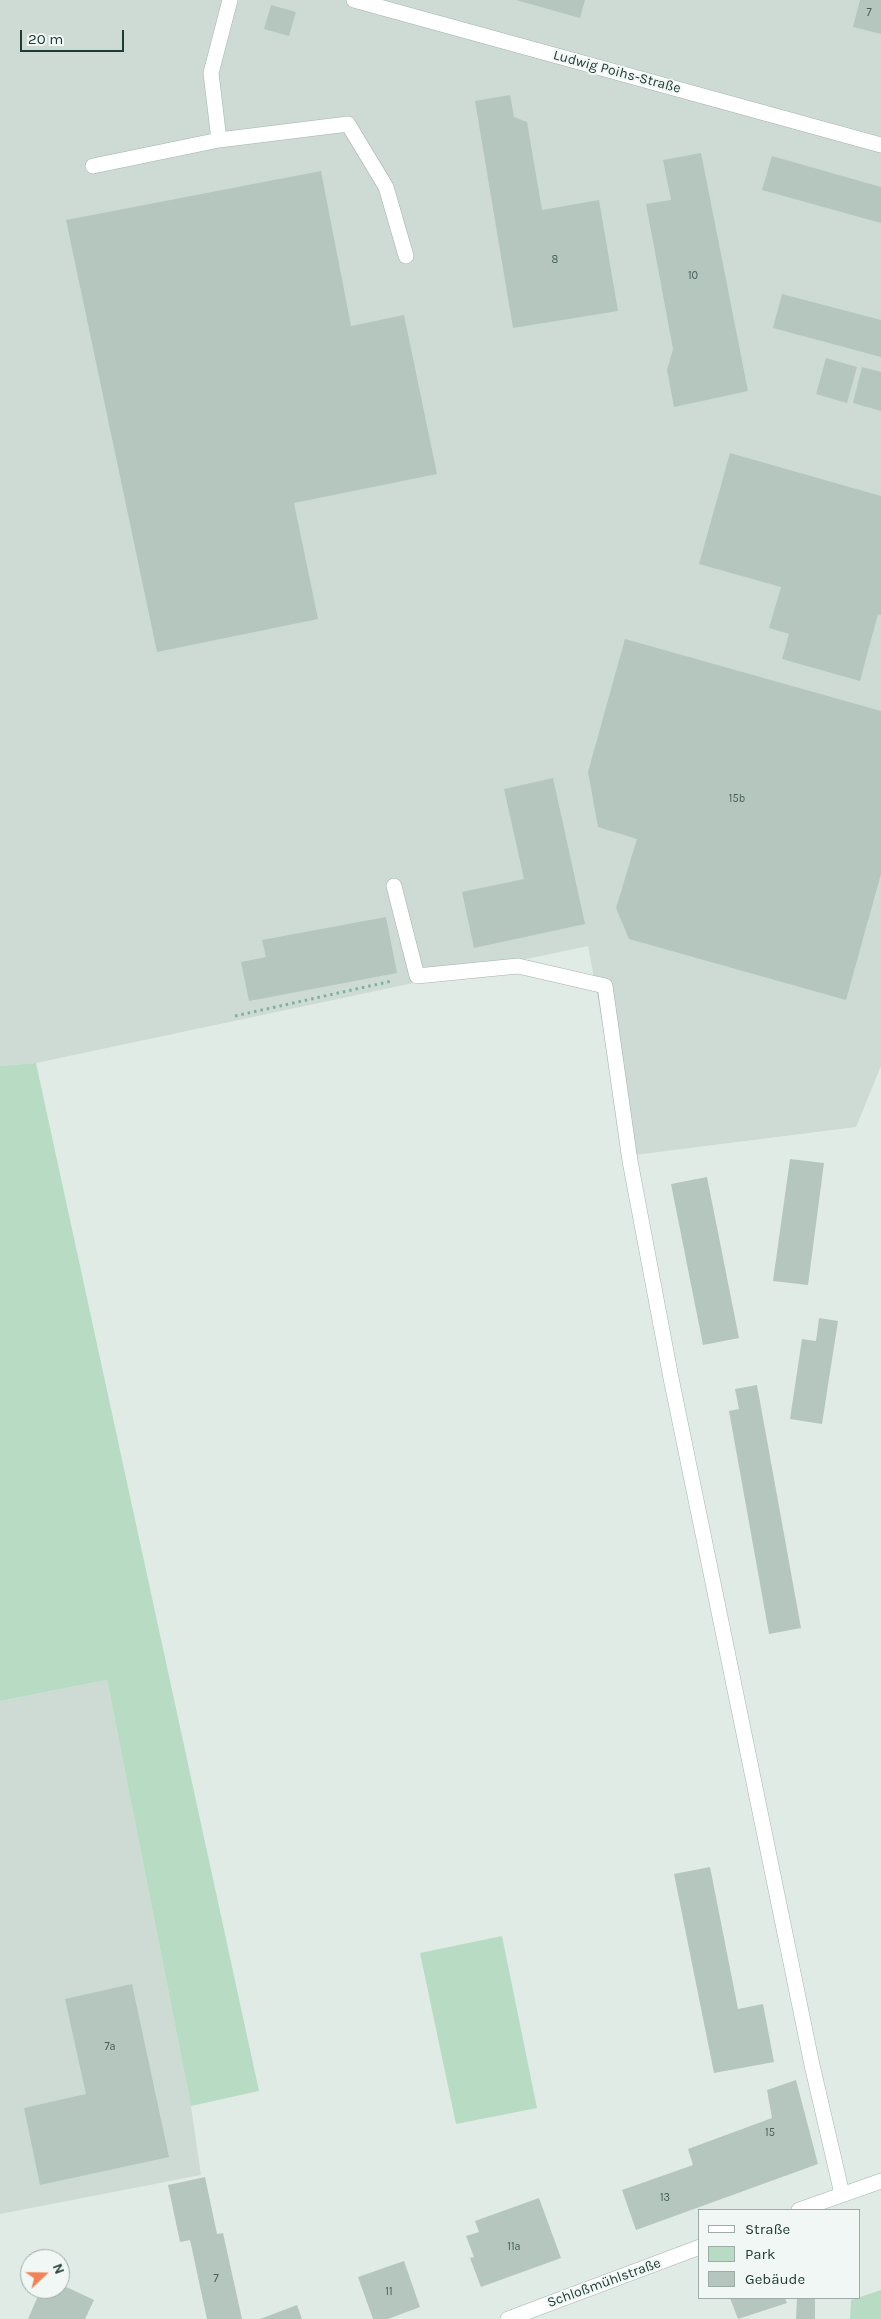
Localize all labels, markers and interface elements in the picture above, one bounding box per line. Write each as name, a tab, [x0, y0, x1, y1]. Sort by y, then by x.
house number: 7	[866, 6, 872, 20]
scale bar	[22, 20, 126, 52]
text: 20 m	[28, 30, 63, 48]
street label: Ludwig Poihs-Straße	[551, 47, 683, 97]
house number: 8	[552, 253, 558, 267]
house number: 10	[688, 269, 698, 283]
house number: 15b	[729, 792, 745, 806]
house number: 7a	[104, 2040, 116, 2054]
house number: 15	[765, 2126, 775, 2140]
house number: 13	[660, 2191, 670, 2205]
legend	[698, 2209, 861, 2299]
text: Straße	[745, 2220, 790, 2238]
house number: 11a	[507, 2240, 521, 2254]
text: Park	[745, 2245, 775, 2263]
north arrow	[20, 2249, 70, 2299]
street label: Schloßmühlstraße	[545, 2255, 663, 2311]
text: N	[49, 2261, 68, 2277]
text: Gebäude	[745, 2270, 805, 2288]
house number: 7	[213, 2272, 219, 2286]
house number: 11	[385, 2285, 393, 2299]

